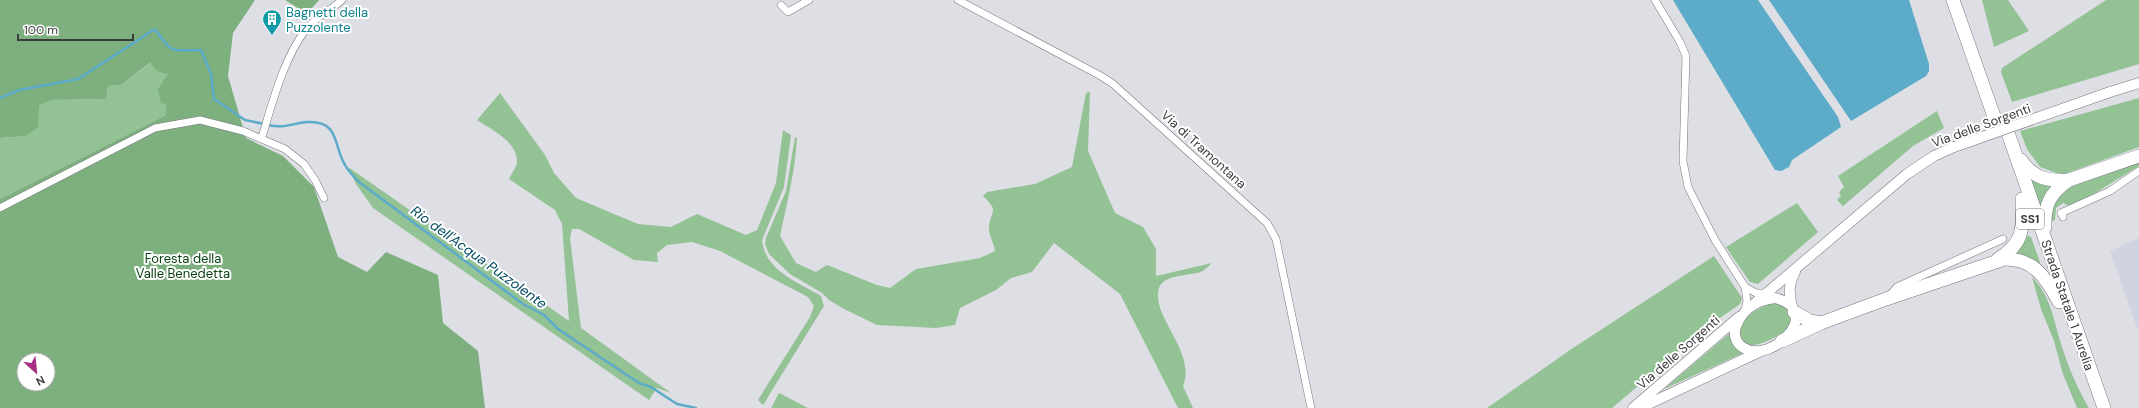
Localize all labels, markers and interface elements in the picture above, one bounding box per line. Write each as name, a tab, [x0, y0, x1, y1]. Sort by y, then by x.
place label: Bagnetti della Puzzolente	[286, 4, 368, 36]
building icon: Bagnetti della Puzzolente	[261, 8, 283, 36]
scale bar	[18, 16, 133, 42]
text: 100 m	[24, 22, 58, 38]
street label: Via delle Sorgenti	[1929, 100, 2033, 151]
street label: Via di Tramontana	[1157, 107, 1250, 192]
water label: Rio dell'Acqua Puzzolente	[407, 202, 551, 313]
road number: SS1	[2016, 209, 2044, 229]
street label: Strada Statale 1 Aurelia	[2037, 238, 2098, 373]
park label: Foresta della Valle Benedetta	[136, 250, 230, 282]
street label: Via delle Sorgenti	[1633, 312, 1723, 393]
north arrow	[16, 352, 56, 392]
text: N	[34, 373, 47, 389]

